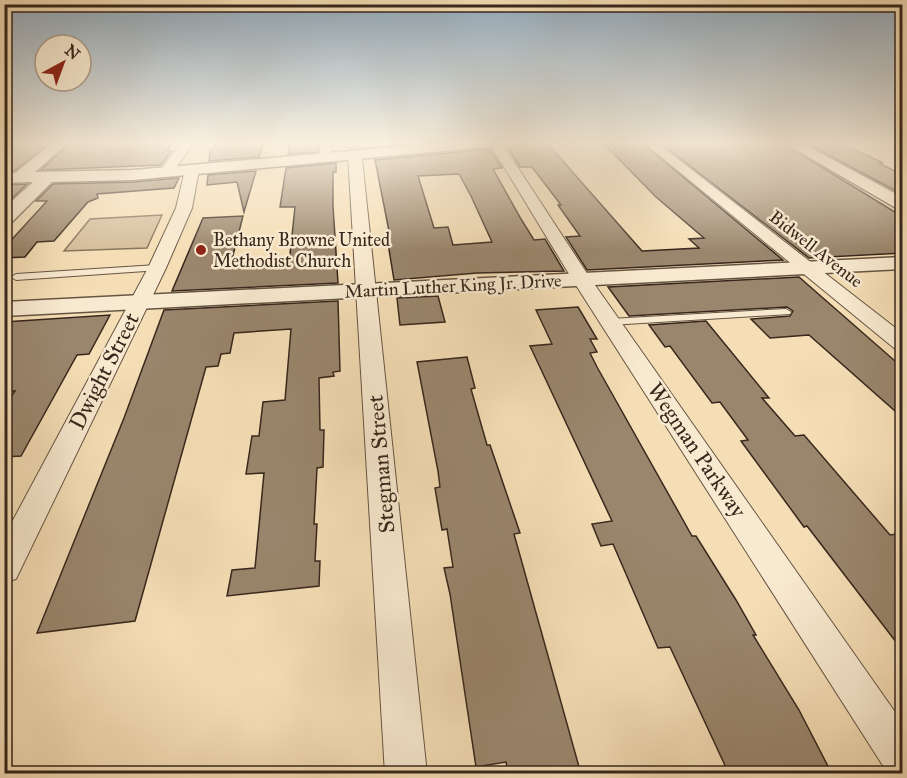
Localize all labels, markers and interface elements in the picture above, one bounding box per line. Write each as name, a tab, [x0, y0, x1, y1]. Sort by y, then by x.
north arrow	[33, 33, 93, 93]
text: N	[61, 40, 84, 64]
street label: Bidwell Avenue	[765, 206, 867, 292]
place label: Bethany Browne United Methodist Church	[213, 229, 390, 272]
marker: Bethany Browne United Methodist Church	[194, 243, 208, 257]
street label: Martin Luther King Jr. Drive	[344, 269, 562, 304]
street label: Dwight Street	[63, 308, 145, 434]
street label: Wegman Parkway	[642, 377, 753, 523]
street label: Stegman Street	[361, 393, 401, 534]

